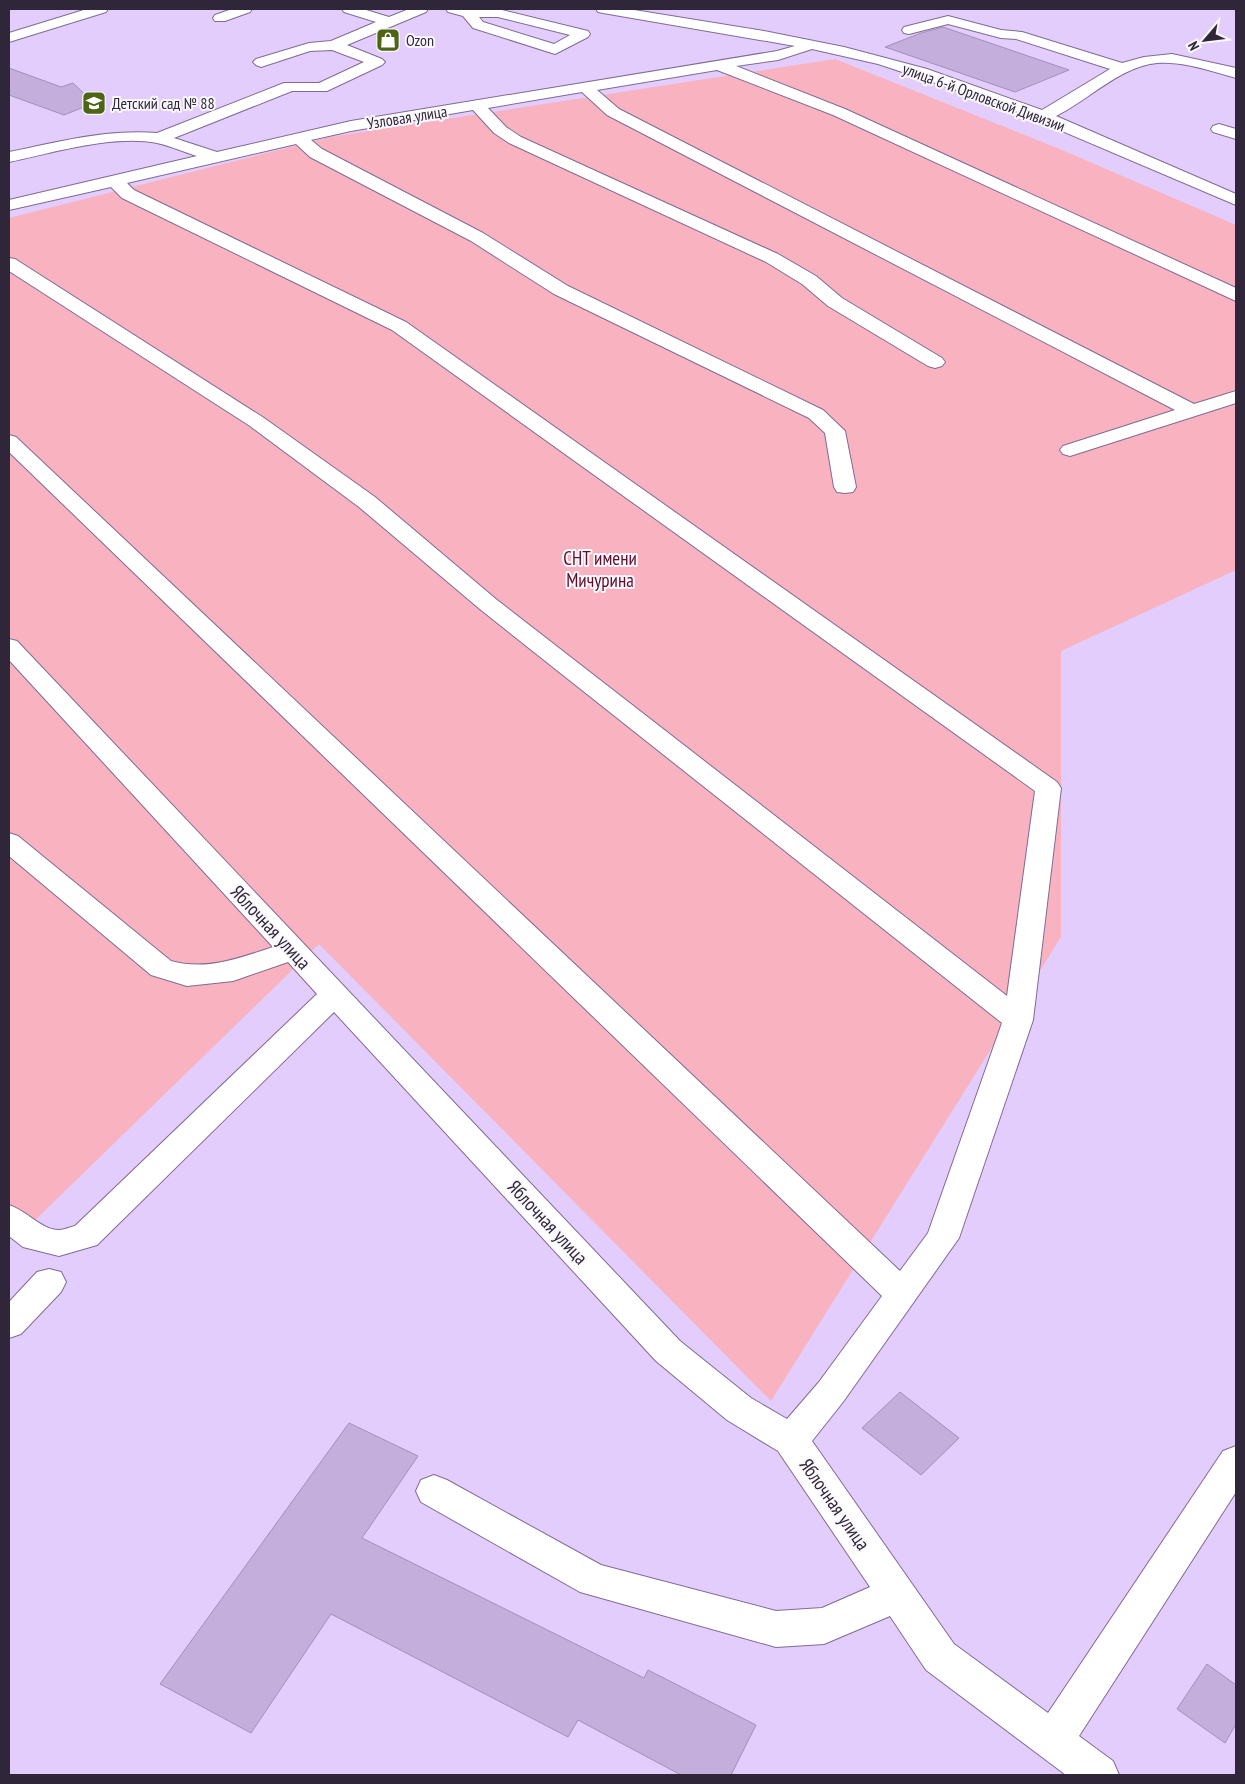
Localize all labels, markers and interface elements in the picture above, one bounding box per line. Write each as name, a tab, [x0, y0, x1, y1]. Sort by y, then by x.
north arrow	[1180, 15, 1230, 65]
shop icon: Ozon	[375, 27, 401, 53]
place label: Ozon	[406, 30, 434, 50]
text: N	[1184, 39, 1203, 54]
street label: улица 6-й Орловской Дивизии	[900, 58, 1068, 136]
school or university icon: Детский сад № 88	[81, 90, 107, 116]
place label: Детский сад № 88	[112, 93, 215, 113]
street label: Узловая улица	[366, 101, 448, 133]
park label: СНТ имени Мичурина	[563, 546, 637, 592]
street label: Яблочная улица	[226, 880, 316, 974]
street label: Яблочная улица	[503, 1175, 593, 1269]
street label: Яблочная улица	[795, 1453, 875, 1555]

